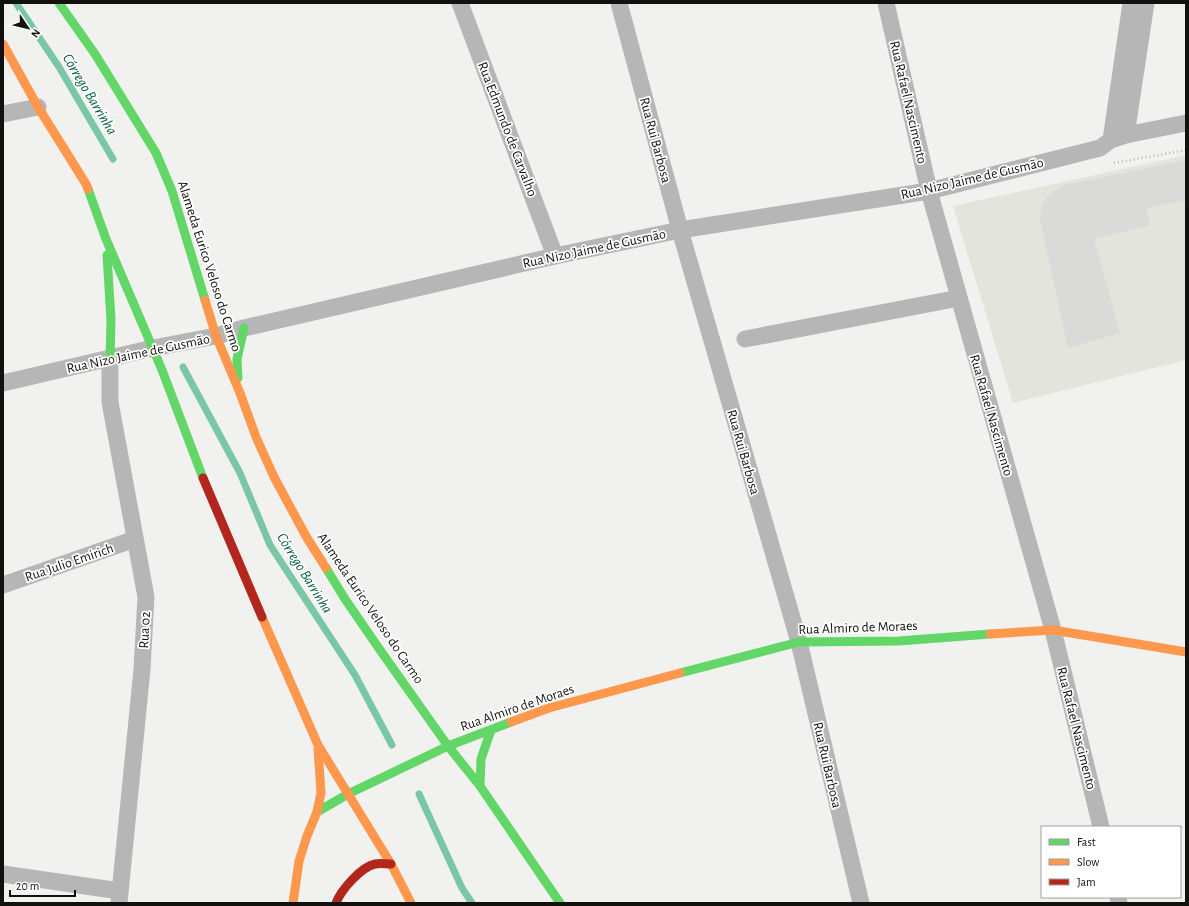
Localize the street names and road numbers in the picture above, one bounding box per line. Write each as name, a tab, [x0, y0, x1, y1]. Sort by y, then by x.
street label: Rua Rafael Nascimento	[887, 39, 929, 165]
street label: Rua Edmundo de Carvalho	[475, 60, 539, 199]
street label: Rua Rui Barbosa	[637, 96, 673, 185]
street label: Rua Nizo Jaime de Gusmão	[900, 156, 1045, 202]
street label: Alameda Eurico Veloso do Carmo	[175, 179, 243, 354]
street label: Rua Nizo Jaime de Gusmão	[521, 227, 667, 271]
street label: Rua Nizo Jaime de Gusmão	[65, 332, 211, 376]
street label: Rua Rafael Nascimento	[967, 353, 1015, 478]
street label: Rua Rui Barbosa	[724, 408, 762, 497]
street label: Alameda Eurico Veloso do Carmo	[314, 531, 426, 687]
street label: Rua Julio Emirich	[23, 541, 115, 585]
street label: Rua 02	[137, 611, 153, 649]
street label: Rua Almiro de Moraes	[798, 619, 918, 637]
street label: Rua Rafael Nascimento	[1054, 666, 1098, 791]
street label: Rua Almiro de Moraes	[459, 682, 576, 734]
street label: Rua Rui Barbosa	[810, 721, 844, 810]

